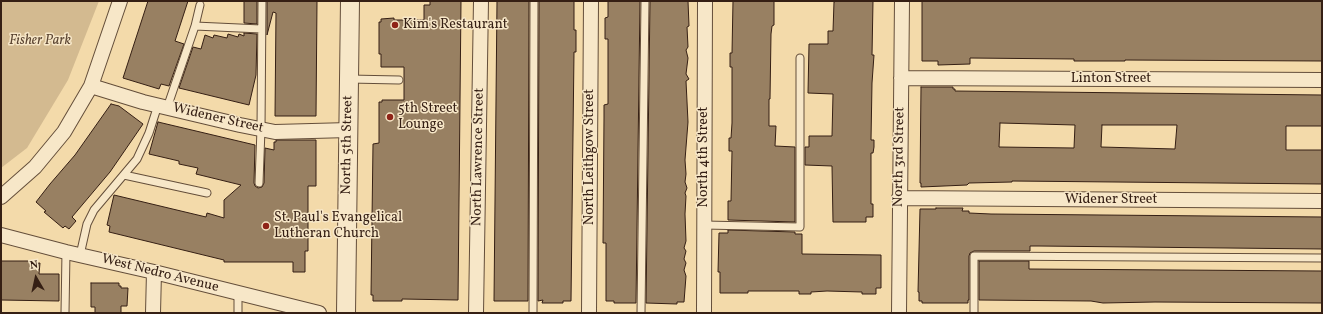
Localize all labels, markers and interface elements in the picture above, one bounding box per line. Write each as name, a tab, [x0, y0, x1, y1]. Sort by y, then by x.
place label: Kim's Restaurant	[403, 17, 508, 33]
marker: Kim's Restaurant	[390, 20, 400, 30]
park label: Fisher Park	[9, 33, 71, 49]
street label: Linton Street	[1071, 71, 1151, 87]
street label: North Lawrence Street	[469, 88, 489, 226]
street label: North Leithgow Street	[582, 89, 598, 225]
street label: North 5th Street	[339, 95, 357, 195]
street label: Widener Street	[171, 100, 265, 138]
place label: 5th Street Lounge	[398, 101, 457, 134]
street label: North 4th Street	[696, 107, 712, 207]
street label: North 3rd Street	[891, 107, 909, 207]
marker: 5th Street Lounge	[385, 112, 395, 122]
street label: Widener Street	[1065, 192, 1157, 208]
place label: St. Paul's Evangelical Lutheran Church	[274, 210, 402, 242]
marker: St. Paul's Evangelical Lutheran Church	[261, 221, 271, 231]
street label: West Nedro Avenue	[100, 251, 220, 297]
north arrow	[16, 258, 56, 298]
text: N	[29, 258, 39, 274]

